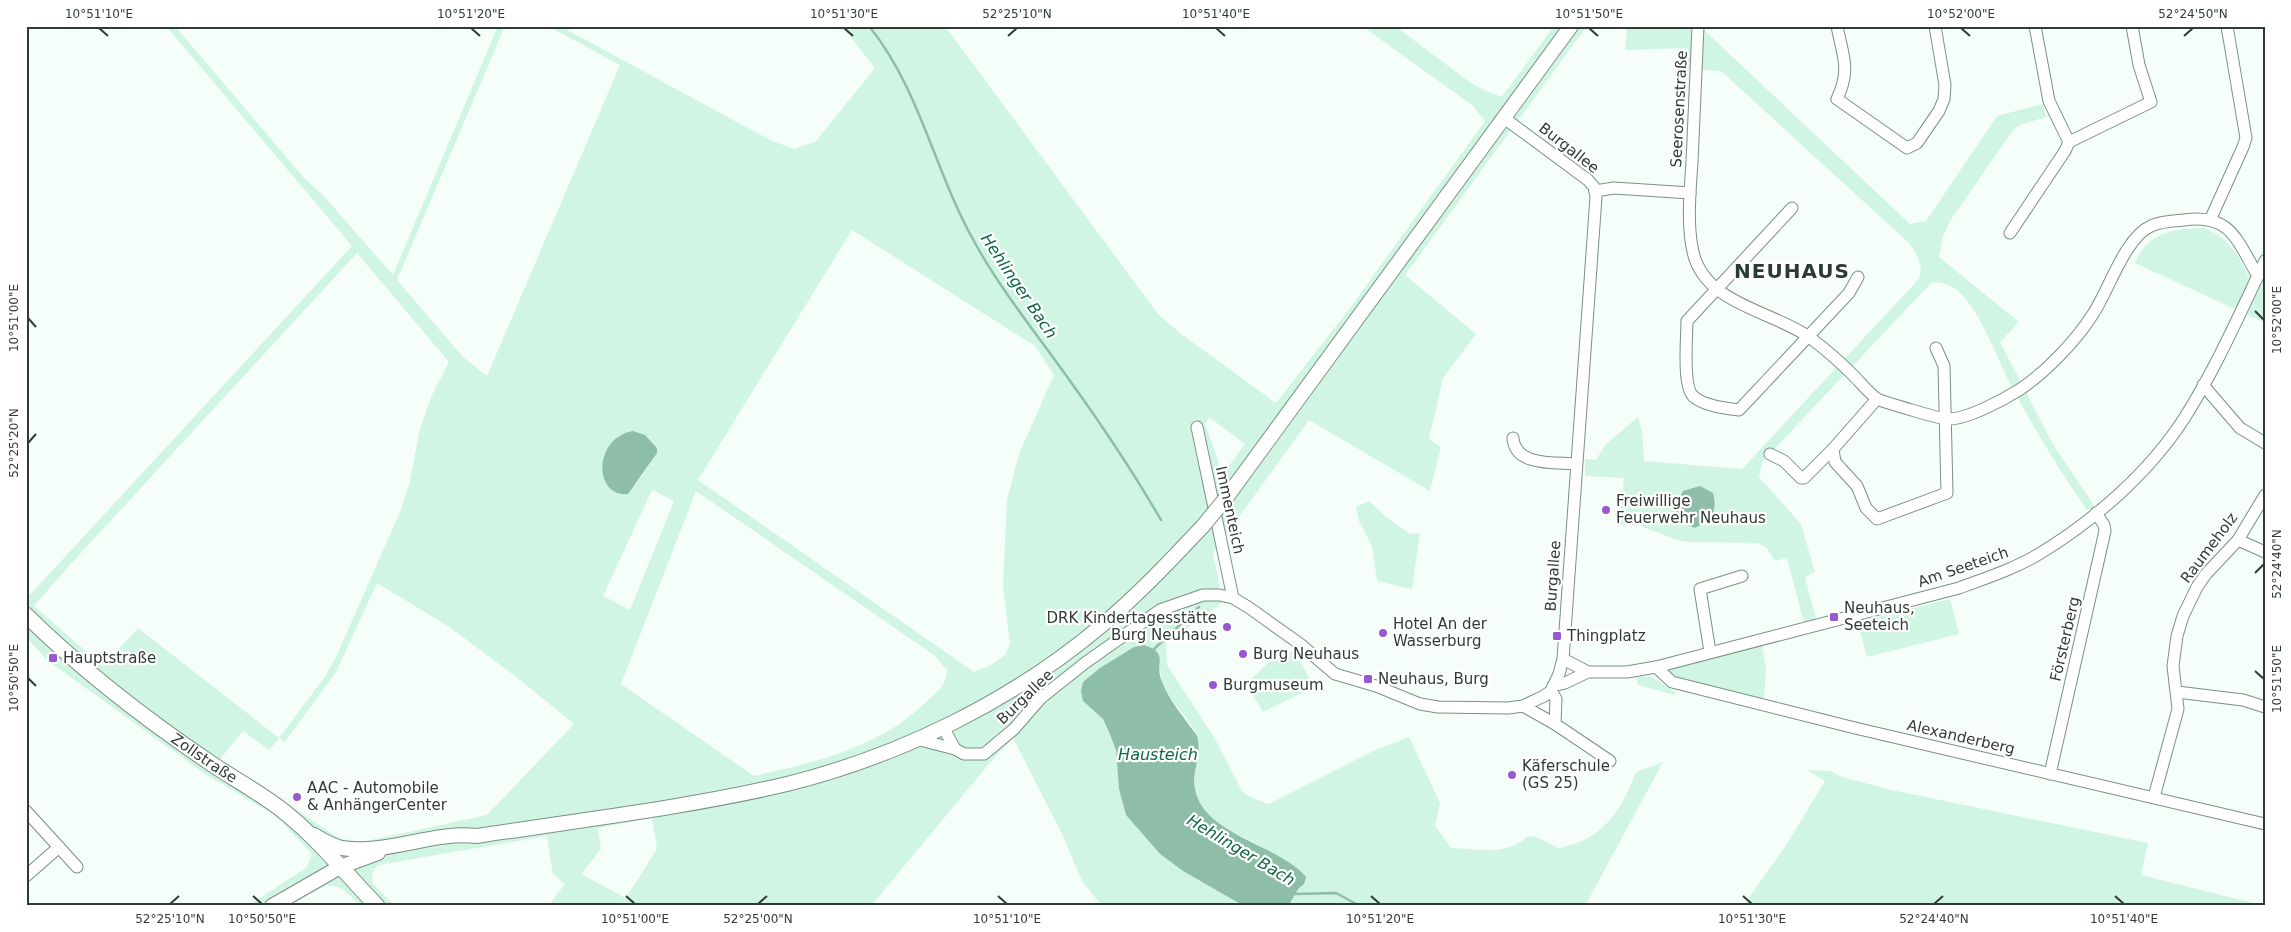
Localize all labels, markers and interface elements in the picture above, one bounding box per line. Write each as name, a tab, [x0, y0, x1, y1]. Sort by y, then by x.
text: 10°51'10"E	[65, 7, 133, 21]
text: 10°51'20"E	[437, 7, 505, 21]
text: 10°51'30"E	[810, 7, 878, 21]
text: 52°25'10"N	[982, 7, 1052, 21]
text: 10°51'40"E	[1182, 7, 1250, 21]
text: 10°51'50"E	[1555, 7, 1623, 21]
text: 10°52'00"E	[1927, 7, 1995, 21]
text: 52°24'50"N	[2158, 7, 2228, 21]
street label: Seerosenstraße	[1667, 50, 1691, 168]
street label: Burgallee	[1535, 119, 1603, 177]
water label: Hehlinger Bach	[977, 230, 1061, 342]
district label: NEUHAUS	[1734, 259, 1850, 283]
text: 10°51'00"E	[7, 284, 21, 352]
text: 10°52'00"E	[2270, 286, 2284, 354]
text: 52°25'20"N	[7, 408, 21, 478]
street label: Immenteich	[1212, 464, 1248, 556]
place label: Freiwillige Feuerwehr Neuhaus	[1616, 492, 1766, 527]
marker: Freiwillige Feuerwehr Neuhaus	[1600, 504, 1612, 516]
street label: Raumeholz	[2177, 509, 2241, 587]
text: 52°24'40"N	[2270, 529, 2284, 599]
street label: Burgallee	[1542, 540, 1564, 612]
street label: Am Seeteich	[1915, 543, 2011, 591]
street label: Försterberg	[2046, 595, 2084, 683]
place label: Neuhaus, Seeteich	[1844, 599, 1915, 634]
place label: DRK Kindertagesstätte Burg Neuhaus	[1046, 609, 1217, 644]
marker: Neuhaus, Seeteich	[1828, 611, 1840, 623]
place label: Hotel An der Wasserburg	[1393, 615, 1488, 650]
marker: DRK Kindertagesstätte Burg Neuhaus	[1221, 621, 1233, 633]
marker: Hotel An der Wasserburg	[1377, 627, 1389, 639]
place label: Thingplatz	[1566, 627, 1646, 645]
marker: Thingplatz	[1551, 630, 1563, 642]
text: 10°50'50"E	[7, 644, 21, 712]
place label: Burg Neuhaus	[1253, 645, 1359, 663]
text: 10°51'50"E	[2270, 645, 2284, 713]
marker: Burg Neuhaus	[1237, 648, 1249, 660]
place label: Hauptstraße	[63, 649, 156, 667]
marker: Hauptstraße	[47, 652, 59, 664]
street label: Burgallee	[993, 666, 1057, 728]
place label: Neuhaus, Burg	[1378, 670, 1489, 688]
marker: Neuhaus, Burg	[1362, 673, 1374, 685]
place label: Burgmuseum	[1223, 676, 1324, 694]
marker: Burgmuseum	[1207, 679, 1219, 691]
street label: Alexanderberg	[1905, 716, 2017, 758]
street label: Zollstraße	[168, 730, 240, 787]
water label: Hausteich	[1118, 745, 1198, 764]
place label: Käferschule (GS 25)	[1522, 757, 1610, 792]
marker: Käferschule (GS 25)	[1506, 769, 1518, 781]
place label: AAC - Automobile & AnhängerCenter	[307, 779, 448, 814]
marker: AAC - Automobile & AnhängerCenter	[291, 791, 303, 803]
water label: Hehlinger Bach	[1184, 810, 1298, 890]
text: 52°25'10"N	[135, 912, 205, 926]
text: 10°50'50"E	[228, 912, 296, 926]
text: 10°51'00"E	[601, 912, 669, 926]
text: 52°25'00"N	[723, 912, 793, 926]
text: 10°51'10"E	[973, 912, 1041, 926]
text: 10°51'20"E	[1346, 912, 1414, 926]
text: 10°51'30"E	[1718, 912, 1786, 926]
text: 52°24'40"N	[1899, 912, 1969, 926]
text: 10°51'40"E	[2090, 912, 2158, 926]

